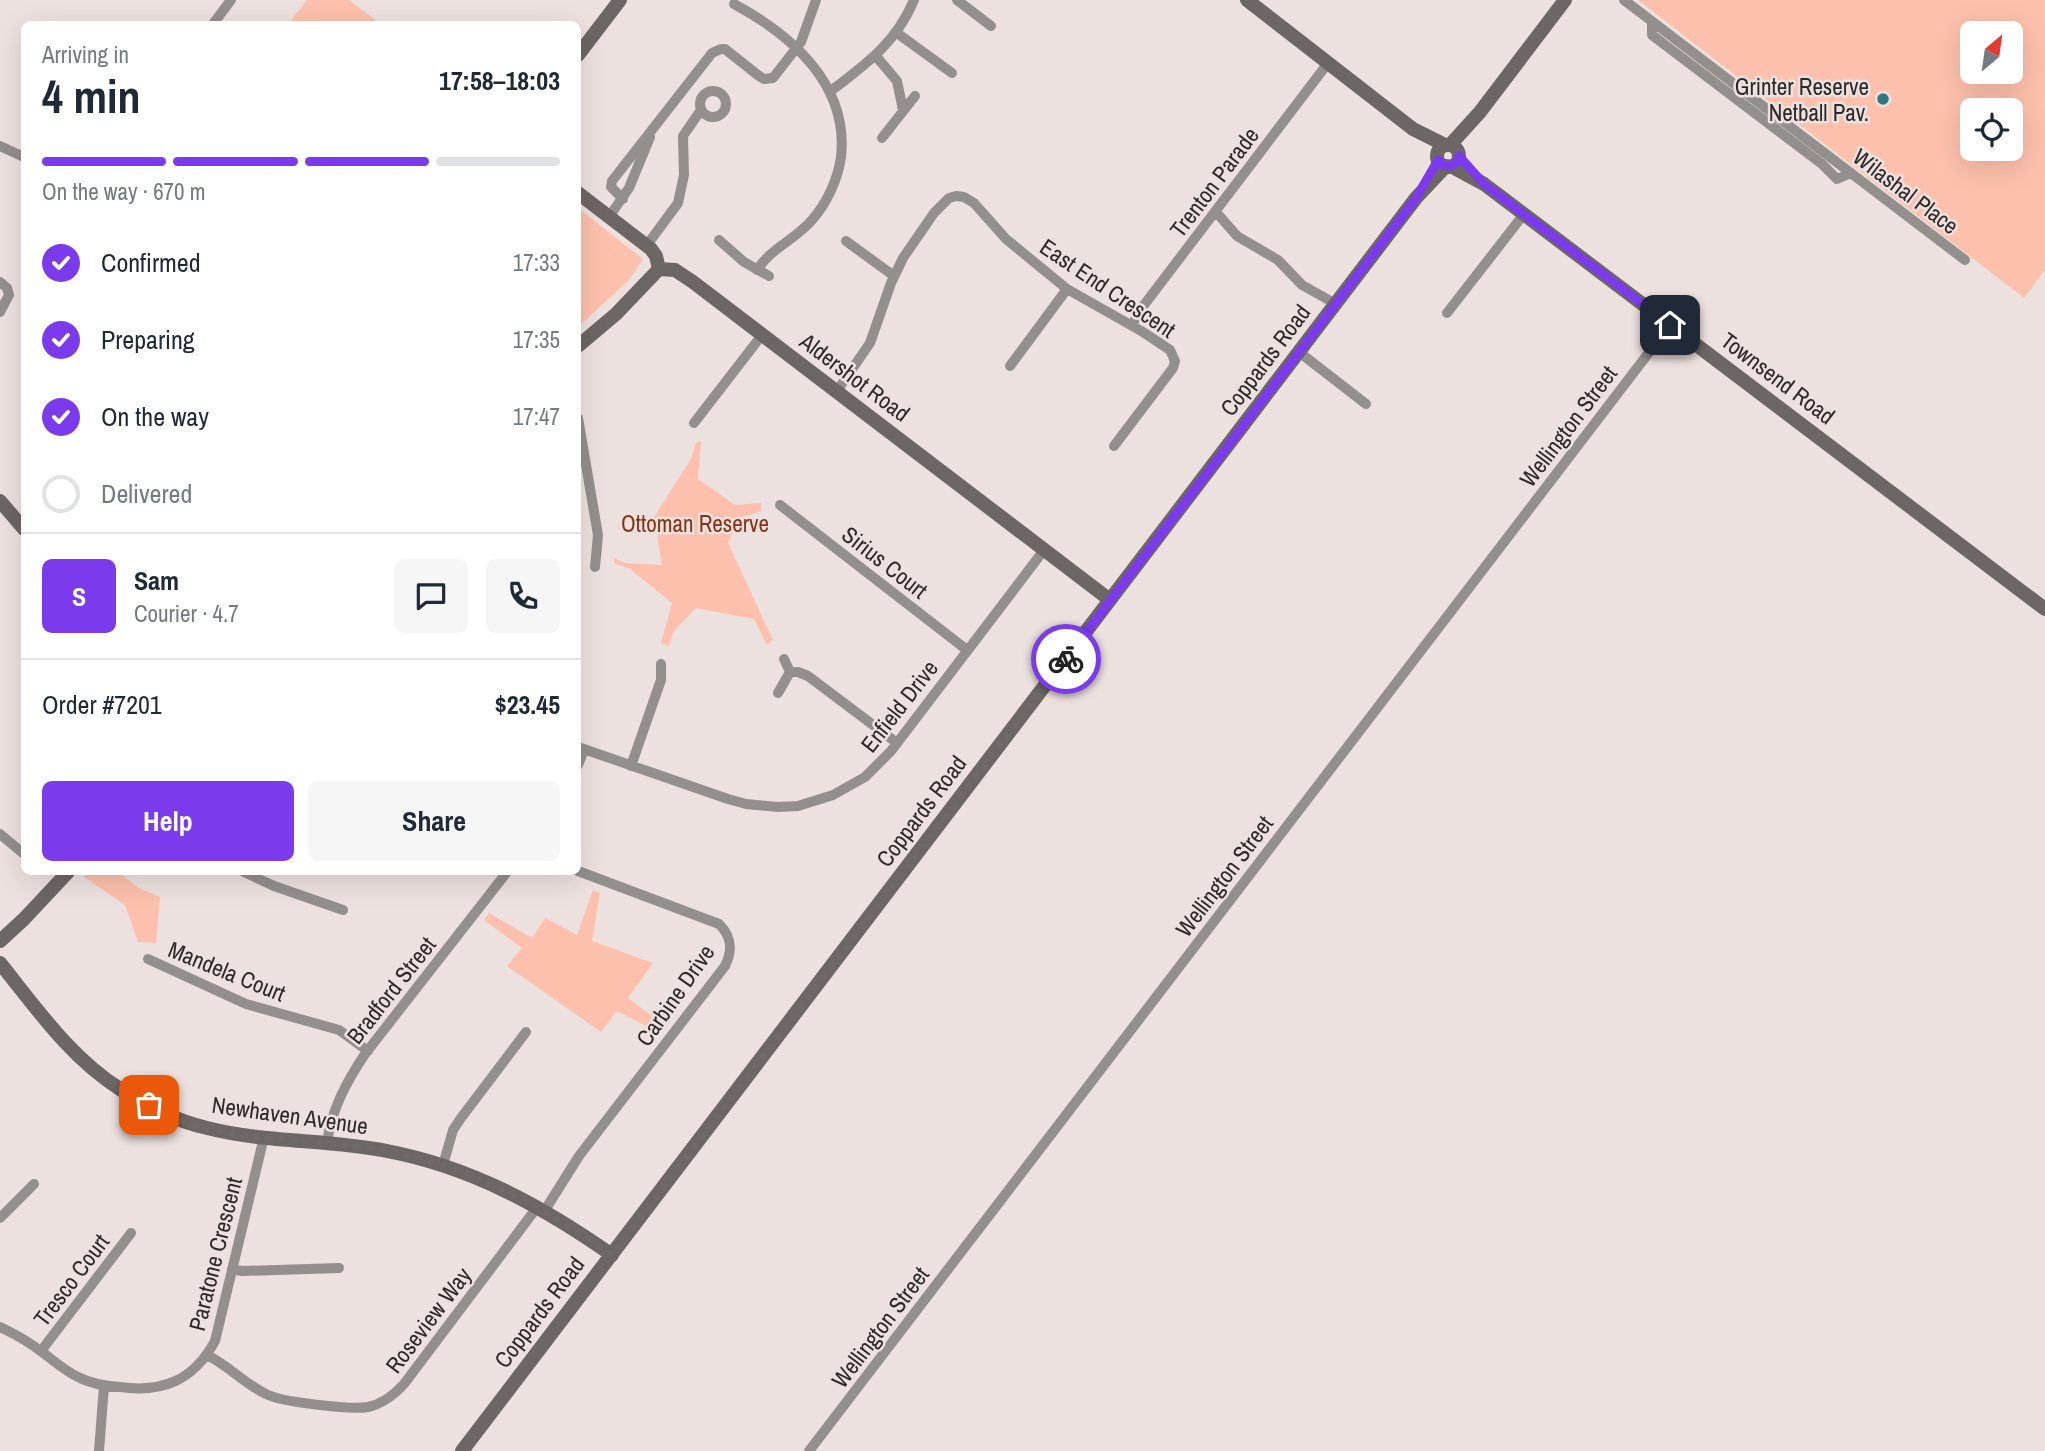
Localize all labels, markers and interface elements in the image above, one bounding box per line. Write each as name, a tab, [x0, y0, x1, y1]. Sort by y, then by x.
north arrow	[1960, 21, 2023, 84]
map controls	[1960, 21, 2023, 161]
text: Arriving in	[42, 39, 129, 70]
text: 17:58–18:03	[439, 63, 560, 98]
text: 4 min	[42, 65, 141, 127]
place label: Grinter Reserve Netball Pav.	[1735, 71, 1869, 128]
marker: Grinter Reserve Netball Pav.	[1875, 91, 1891, 107]
button: locate	[1960, 98, 2023, 161]
street label: Trenton Parade	[1162, 121, 1266, 243]
street label: Wilashal Place	[1847, 141, 1965, 241]
text: On the way · 670 m	[42, 176, 206, 207]
street label: East End Crescent	[1034, 231, 1182, 345]
icon: check	[42, 244, 80, 282]
text: Confirmed	[101, 245, 201, 280]
text: 17:33	[513, 247, 560, 278]
pin	[1640, 295, 1700, 355]
street label: Coppards Road	[1213, 298, 1317, 422]
icon: home	[1651, 306, 1689, 344]
icon: check	[42, 321, 80, 359]
text: Preparing	[101, 322, 195, 357]
text: 17:35	[513, 324, 560, 355]
street label: Aldershot Road	[793, 325, 916, 428]
street label: Townsend Road	[1715, 325, 1841, 431]
street label: Wellington Street	[1512, 359, 1624, 493]
icon: check	[42, 398, 80, 436]
text: On the way	[101, 399, 209, 434]
text: 17:47	[513, 401, 560, 432]
text: Delivered	[101, 476, 192, 511]
park label: Ottoman Reserve	[621, 508, 769, 539]
street label: Sirius Court	[836, 519, 934, 605]
button: chat	[394, 559, 468, 633]
button: phone	[486, 559, 560, 633]
text: Sam	[134, 563, 179, 598]
text: S	[72, 579, 86, 614]
text: Courier · 4.7	[134, 598, 239, 629]
courier	[1031, 624, 1101, 694]
icon: bike	[1047, 640, 1085, 678]
street label: Enfield Drive	[853, 653, 945, 759]
text: Order #7201	[42, 687, 162, 722]
text: $23.45	[495, 687, 560, 722]
street label: Coppards Road	[869, 749, 973, 873]
button: Help	[42, 781, 294, 861]
button: Share	[308, 781, 560, 861]
street label: Wellington Street	[1168, 809, 1280, 943]
street label: Bradford Street	[339, 930, 443, 1050]
street label: Mandela Court	[164, 933, 290, 1009]
street label: Carbine Drive	[629, 938, 721, 1052]
pin	[119, 1075, 179, 1135]
icon: bag	[130, 1086, 168, 1124]
street label: Newhaven Avenue	[210, 1089, 370, 1141]
street label: Paratone Crescent	[181, 1174, 249, 1334]
street label: Tresco Court	[26, 1227, 116, 1333]
street label: Coppards Road	[487, 1250, 591, 1374]
street label: Roseview Way	[378, 1260, 478, 1379]
street label: Wellington Street	[824, 1260, 936, 1394]

